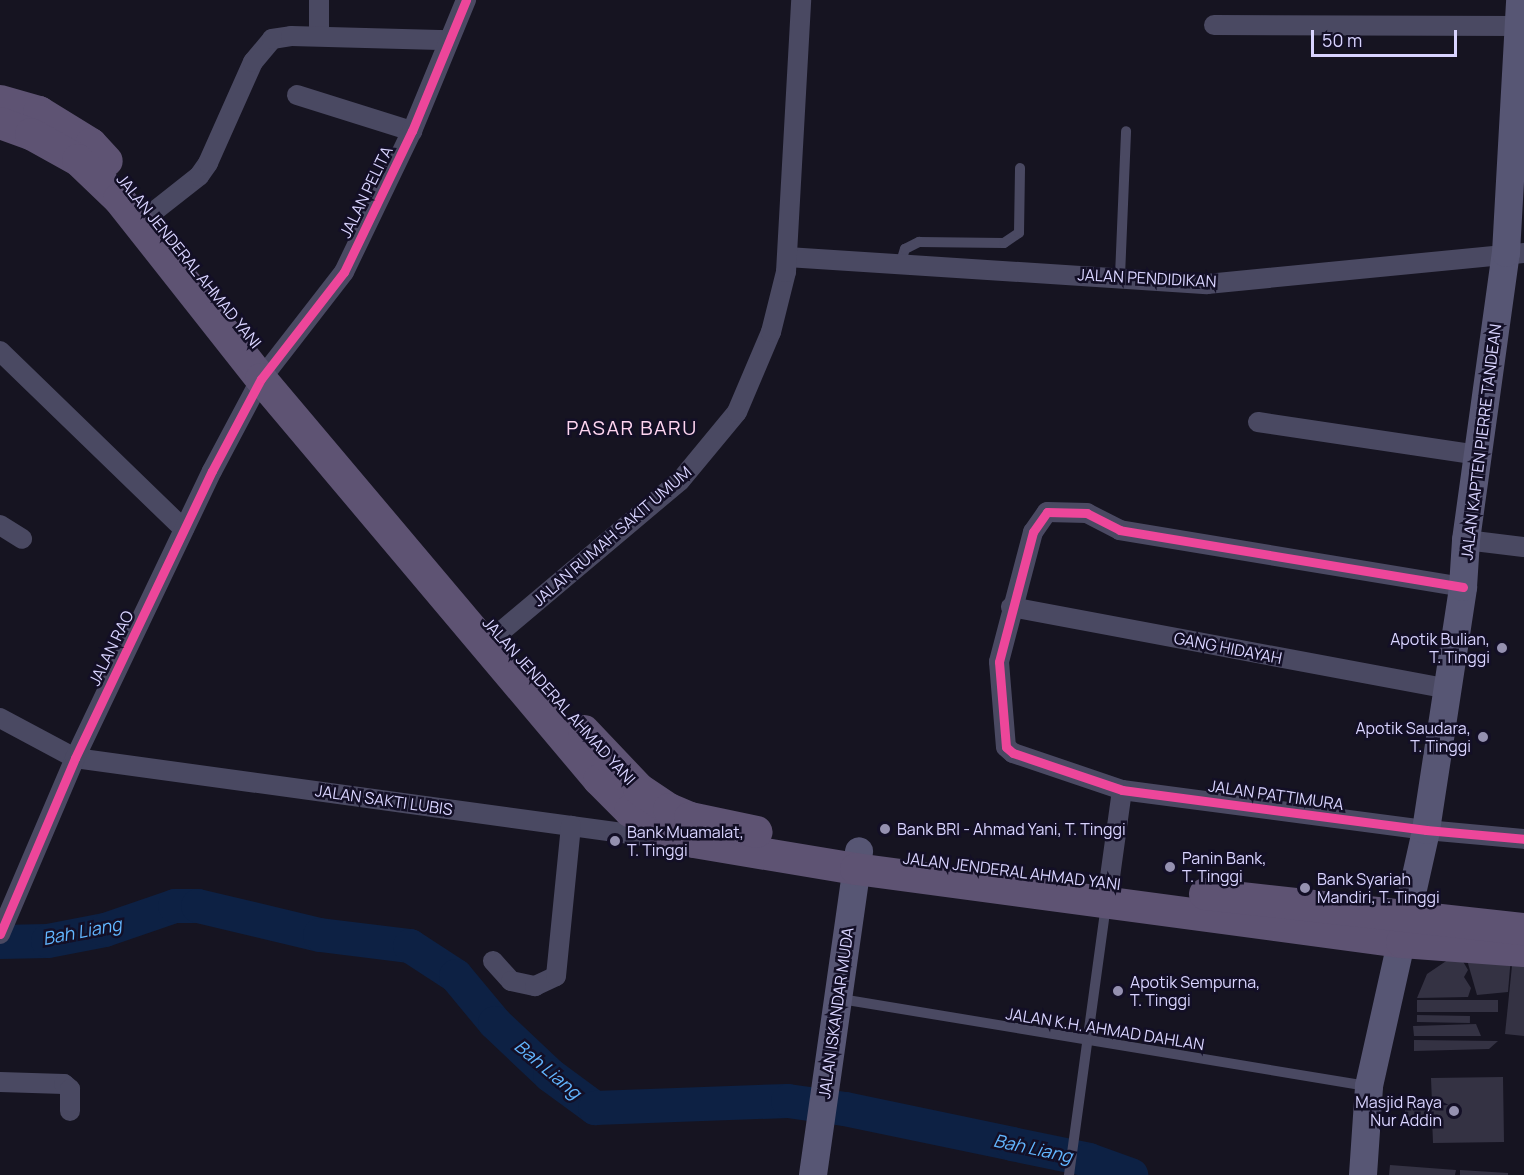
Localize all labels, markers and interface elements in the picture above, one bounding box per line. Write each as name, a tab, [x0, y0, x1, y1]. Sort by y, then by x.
scale bar	[1314, 18, 1460, 56]
text: 50 m	[1322, 28, 1362, 52]
street label: JALAN PELITA	[336, 143, 396, 241]
street label: JALAN JENDERAL AHMAD YANI	[112, 170, 266, 352]
street label: JALAN PENDIDIKAN	[1077, 265, 1217, 291]
street label: JALAN KAPTEN PIERRE TANDEAN	[1457, 323, 1505, 561]
district label: PASAR BARU	[566, 415, 698, 439]
street label: JALAN RUMAH SAKIT UMUM	[529, 462, 695, 610]
street label: JALAN RAO	[85, 607, 137, 689]
street label: JALAN JENDERAL AHMAD YANI	[478, 613, 640, 789]
street label: GANG HIDAYAH	[1172, 628, 1284, 668]
place label: Apotik Bulian, T. Tinggi	[1390, 629, 1490, 667]
marker: Apotik Bulian, T. Tinggi	[1495, 641, 1509, 655]
place label: Apotik Saudara, T. Tinggi	[1355, 718, 1471, 756]
marker: Apotik Saudara, T. Tinggi	[1476, 730, 1490, 744]
street label: JALAN PATTIMURA	[1207, 776, 1345, 814]
street label: JALAN SAKTI LUBIS	[314, 781, 454, 819]
place label: Bank BRI - Ahmad Yani, T. Tinggi	[897, 819, 1126, 839]
place label: Bank Muamalat, T. Tinggi	[627, 822, 744, 860]
marker: Bank BRI - Ahmad Yani, T. Tinggi	[878, 822, 892, 836]
marker: Bank Muamalat, T. Tinggi	[608, 834, 622, 848]
street label: JALAN JENDERAL AHMAD YANI	[902, 848, 1122, 894]
place label: Panin Bank, T. Tinggi	[1182, 848, 1267, 886]
marker: Panin Bank, T. Tinggi	[1163, 860, 1177, 874]
place label: Bank Syariah Mandiri, T. Tinggi	[1317, 869, 1440, 907]
marker: Bank Syariah Mandiri, T. Tinggi	[1298, 881, 1312, 895]
water label: Bah Liang	[41, 913, 123, 949]
street label: JALAN ISKANDAR MUDA	[814, 926, 858, 1100]
place label: Apotik Sempurna, T. Tinggi	[1130, 972, 1260, 1010]
marker: Apotik Sempurna, T. Tinggi	[1111, 984, 1125, 998]
street label: JALAN K.H. AHMAD DAHLAN	[1004, 1004, 1206, 1054]
water label: Bah Liang	[510, 1035, 586, 1103]
place label: Masjid Raya Nur Addin	[1355, 1092, 1442, 1130]
marker: Masjid Raya Nur Addin	[1447, 1104, 1461, 1118]
water label: Bah Liang	[992, 1129, 1074, 1167]

